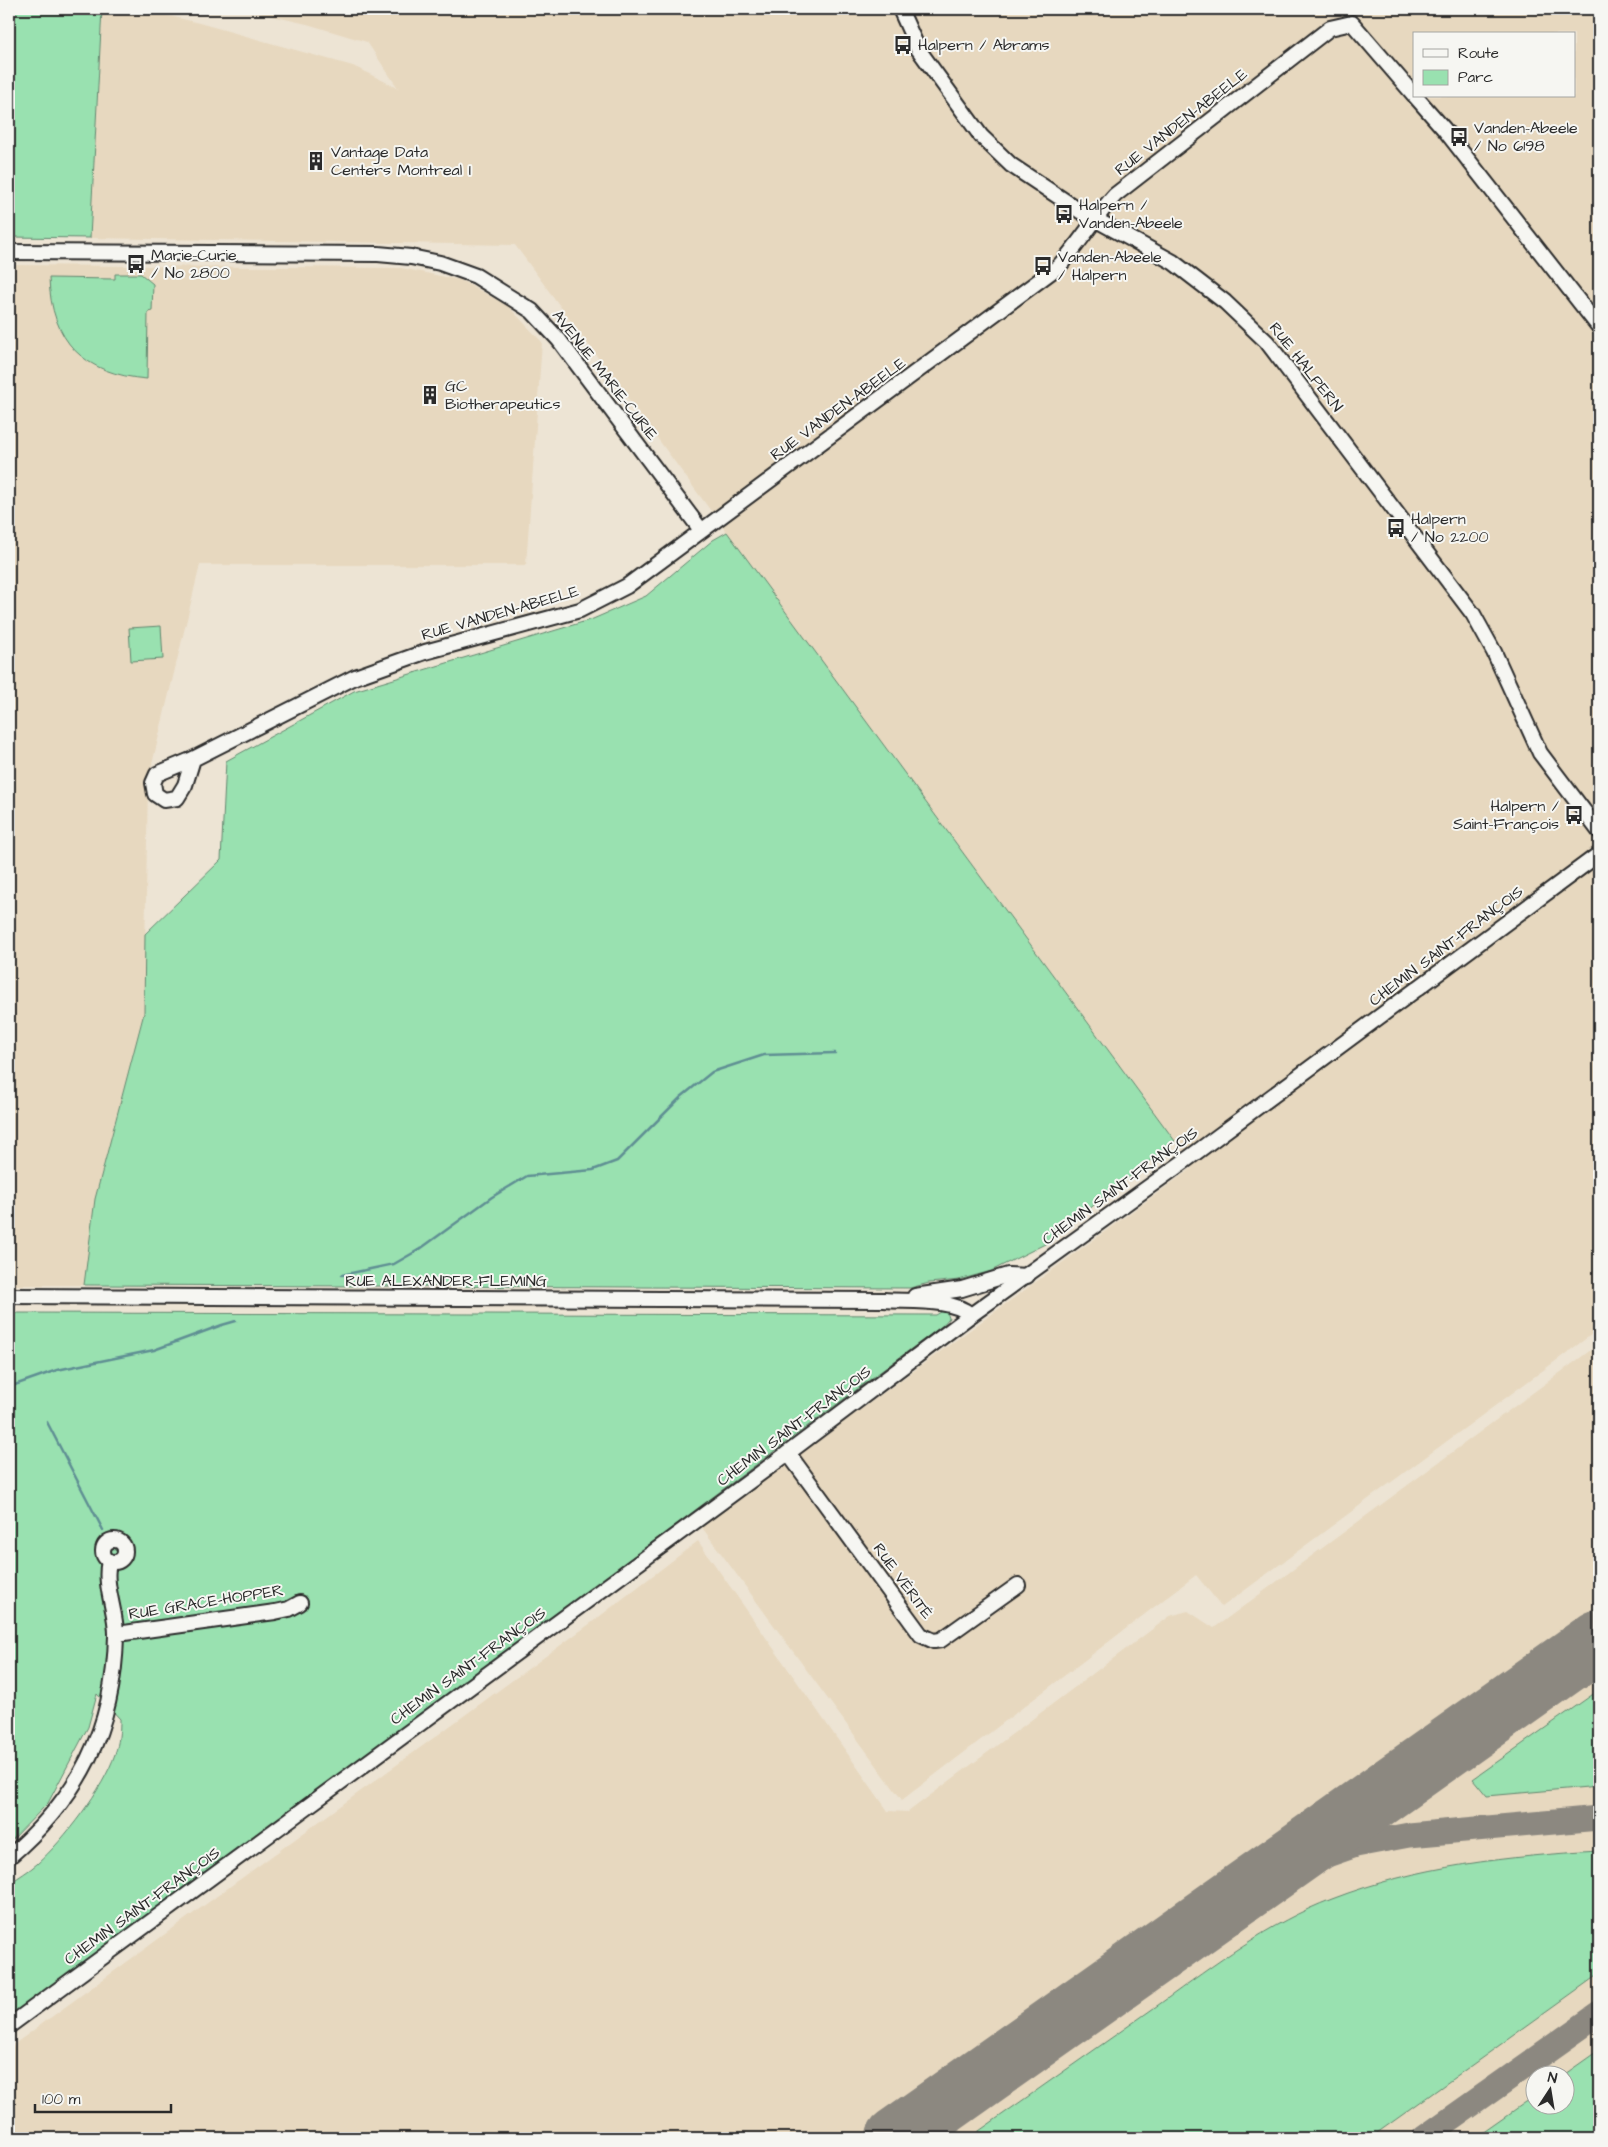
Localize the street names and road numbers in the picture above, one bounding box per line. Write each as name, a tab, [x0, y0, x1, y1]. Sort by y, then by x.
street label: RUE VANDEN-ABEELE	[1110, 63, 1252, 181]
street label: AVENUE MARIE-CURIE	[547, 305, 663, 445]
street label: RUE HALPERN	[1264, 318, 1348, 416]
street label: RUE VANDEN-ABEELE	[766, 352, 911, 466]
street label: RUE VANDEN-ABEELE	[419, 580, 582, 646]
street label: CHEMIN SAINT-FRANÇOIS	[1364, 881, 1528, 1011]
street label: CHEMIN SAINT-FRANÇOIS	[1037, 1122, 1203, 1250]
street label: RUE ALEXANDER-FLEMING	[345, 1270, 547, 1292]
street label: CHEMIN SAINT-FRANÇOIS	[712, 1361, 876, 1491]
street label: RUE VÉRITÉ	[868, 1539, 938, 1624]
street label: RUE GRACE-HOPPER	[127, 1579, 285, 1625]
street label: CHEMIN SAINT-FRANÇOIS	[385, 1602, 551, 1730]
street label: CHEMIN SAINT-FRANÇOIS	[59, 1842, 225, 1970]

